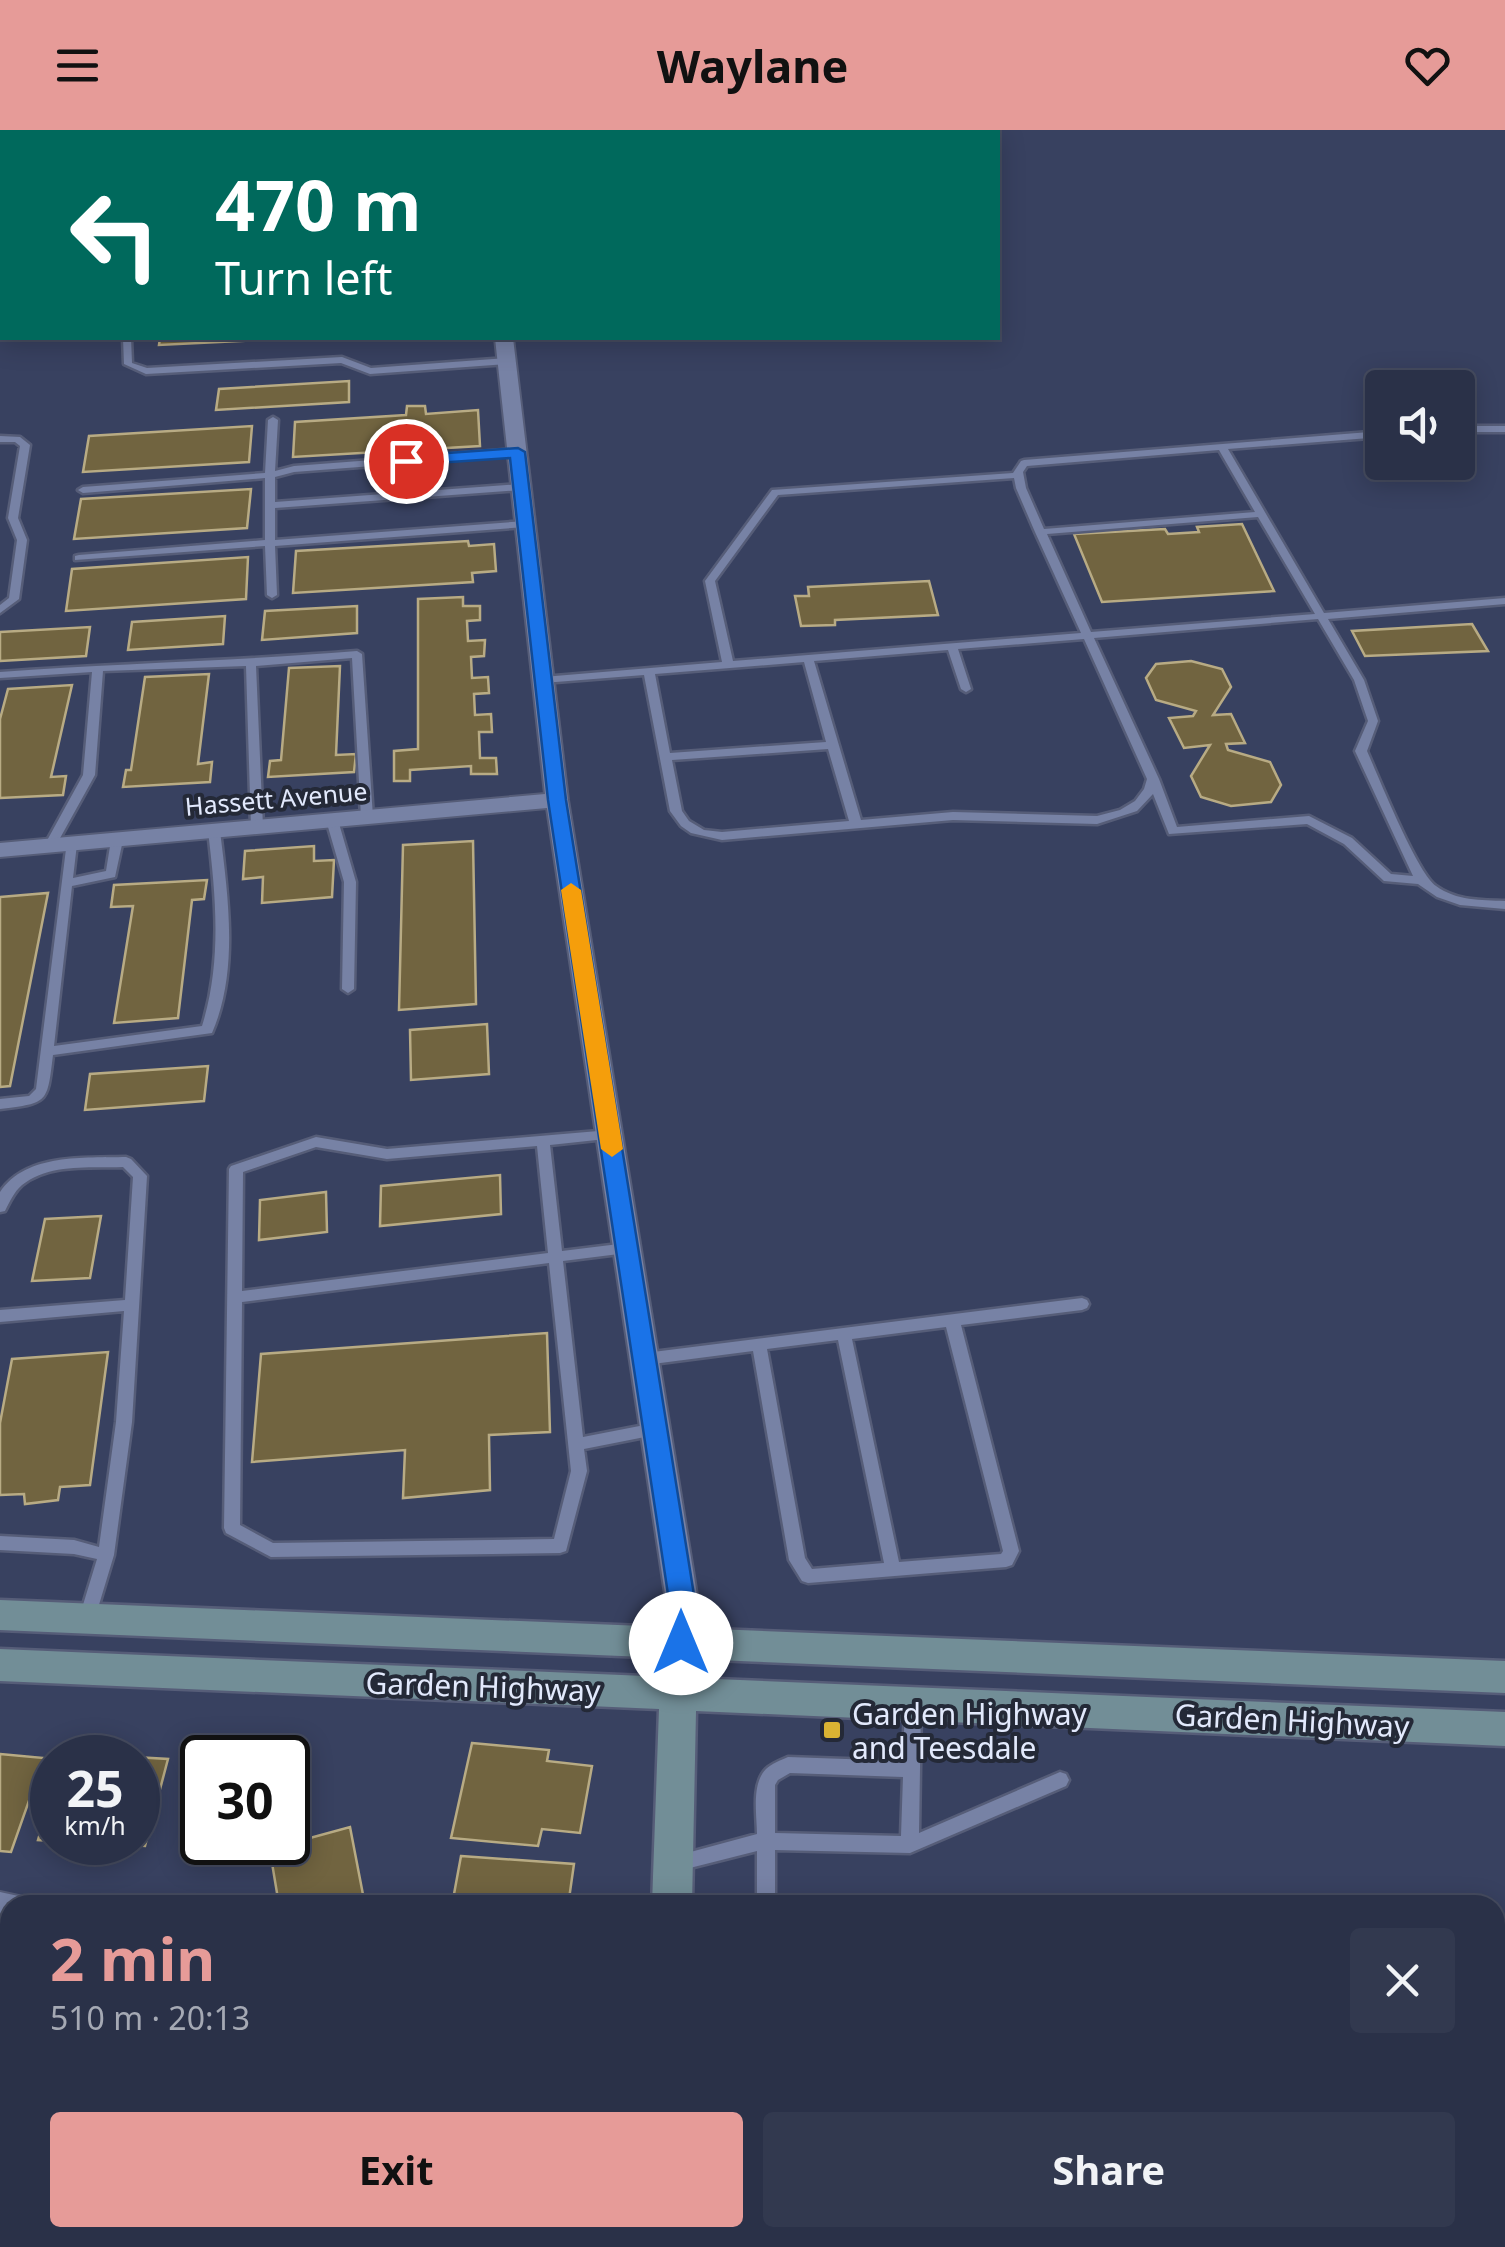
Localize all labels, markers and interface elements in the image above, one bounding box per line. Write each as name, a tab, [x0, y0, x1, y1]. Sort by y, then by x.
text: Waylane	[657, 35, 848, 96]
icon: menu	[50, 38, 105, 93]
icon: heart	[1400, 38, 1455, 93]
text: 470 m	[215, 156, 422, 252]
icon: left	[50, 170, 180, 300]
text: Turn left	[215, 247, 392, 308]
map controls	[1365, 370, 1475, 480]
button: sound	[1365, 370, 1475, 480]
pin	[364, 419, 449, 504]
icon: arrive	[379, 434, 434, 489]
street label: Hassett Avenue	[183, 773, 369, 823]
position arrow	[629, 1591, 733, 1695]
street label: Garden Highway	[365, 1661, 602, 1711]
place label: Garden Highway and Teesdale	[852, 1693, 1088, 1768]
street label: Garden Highway	[1174, 1693, 1411, 1747]
marker: Garden Highway and Teesdale	[821, 1719, 843, 1741]
speed limit sign: 30	[180, 1735, 310, 1865]
text: 25	[66, 1754, 124, 1822]
text: km/h	[64, 1808, 126, 1842]
text: 2 min	[50, 1917, 215, 1999]
button: close	[1350, 1928, 1455, 2033]
text: 510 m · 20:13	[50, 1996, 250, 2039]
button: Exit	[50, 2112, 743, 2227]
button: Share	[763, 2112, 1455, 2227]

